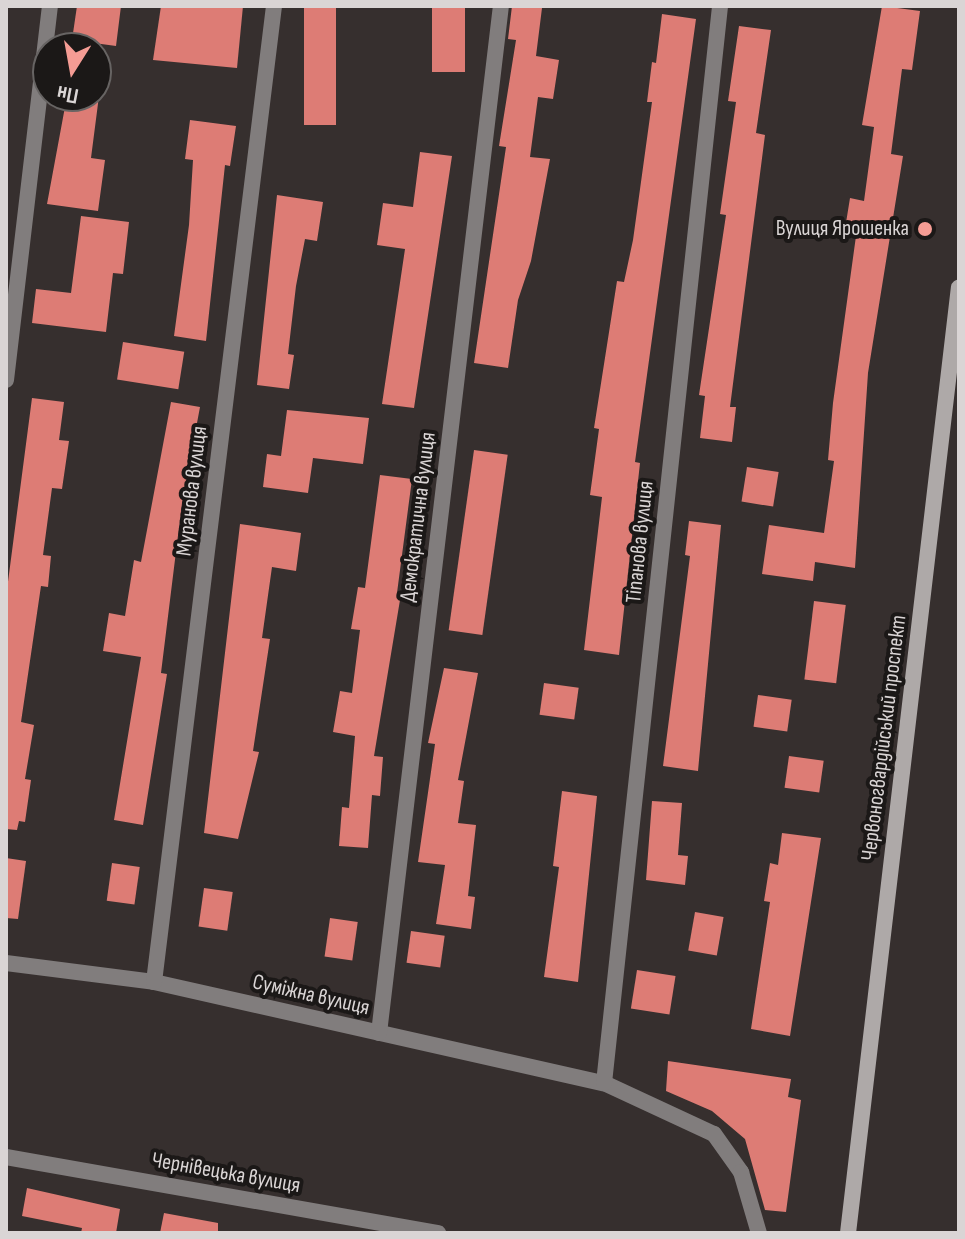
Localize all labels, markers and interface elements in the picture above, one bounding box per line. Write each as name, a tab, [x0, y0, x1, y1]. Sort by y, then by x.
north arrow	[32, 32, 112, 112]
text: Пн	[55, 79, 81, 109]
place label: Вулиця Ярошенка	[776, 216, 909, 242]
marker: Вулиця Ярошенка	[916, 220, 934, 238]
street label: Муранова вулиця	[171, 424, 213, 558]
street label: Демократична вулиця	[394, 431, 442, 603]
street label: Тіпанова вулиця	[620, 480, 660, 604]
street label: Червоногвардійський проспект	[856, 614, 912, 862]
street label: Суміжна вулиця	[250, 969, 372, 1021]
street label: Чернівецька вулиця	[150, 1147, 302, 1199]

